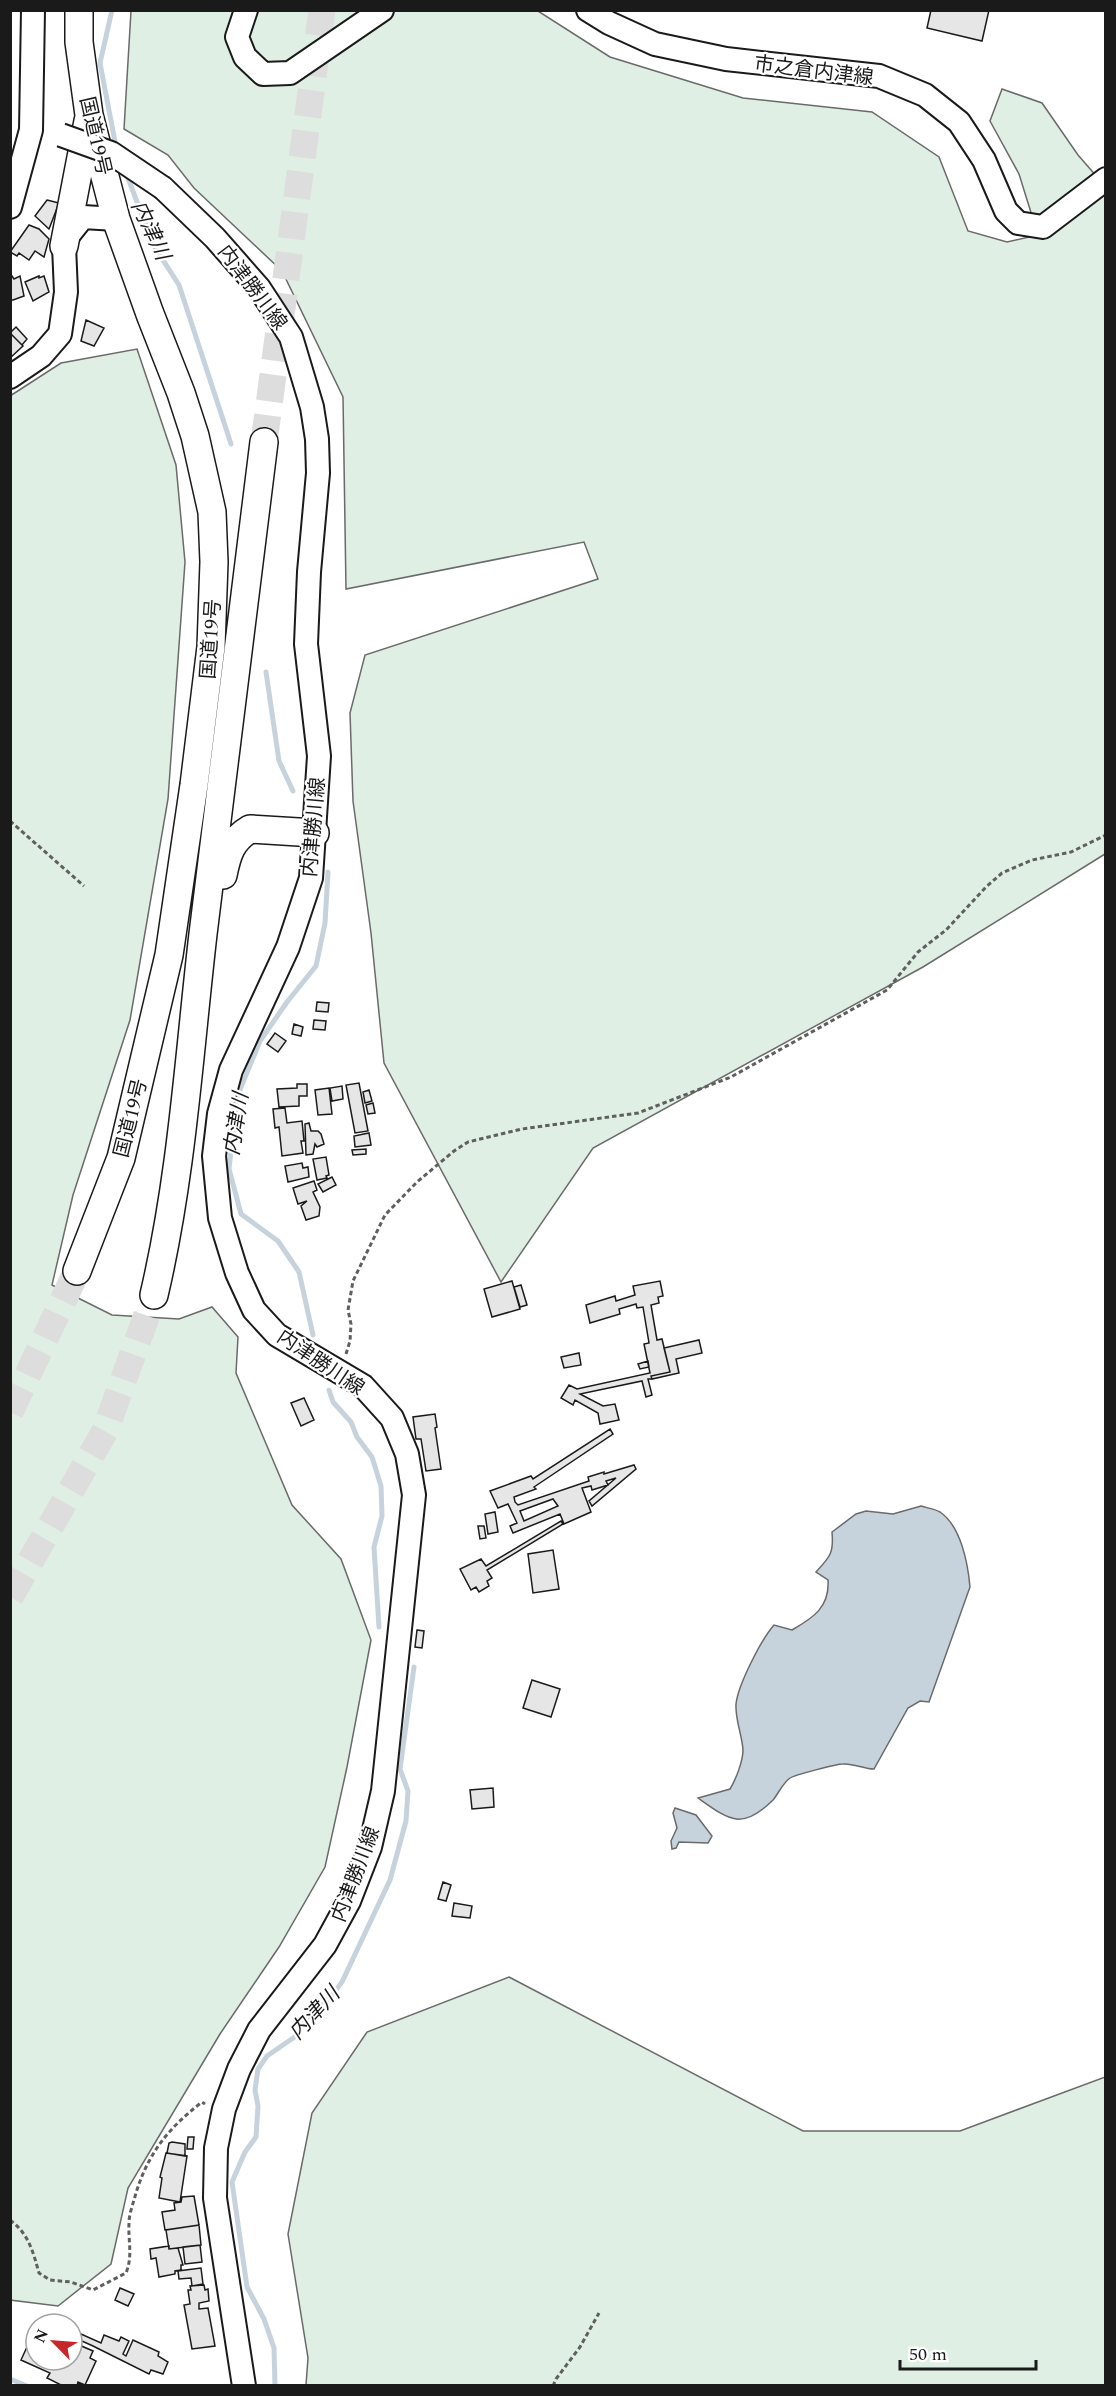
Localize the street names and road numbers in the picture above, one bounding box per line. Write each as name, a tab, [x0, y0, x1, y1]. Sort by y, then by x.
street label: 市之倉内津線	[752, 49, 875, 93]
street label: 国道19号	[71, 94, 119, 179]
street label: 内津勝川線	[210, 239, 294, 337]
street label: 国道19号	[193, 598, 229, 680]
street label: 内津勝川線	[295, 776, 333, 878]
street label: 国道19号	[107, 1076, 155, 1161]
street label: 内津勝川線	[271, 1322, 370, 1403]
street label: 内津勝川線	[324, 1822, 388, 1926]

